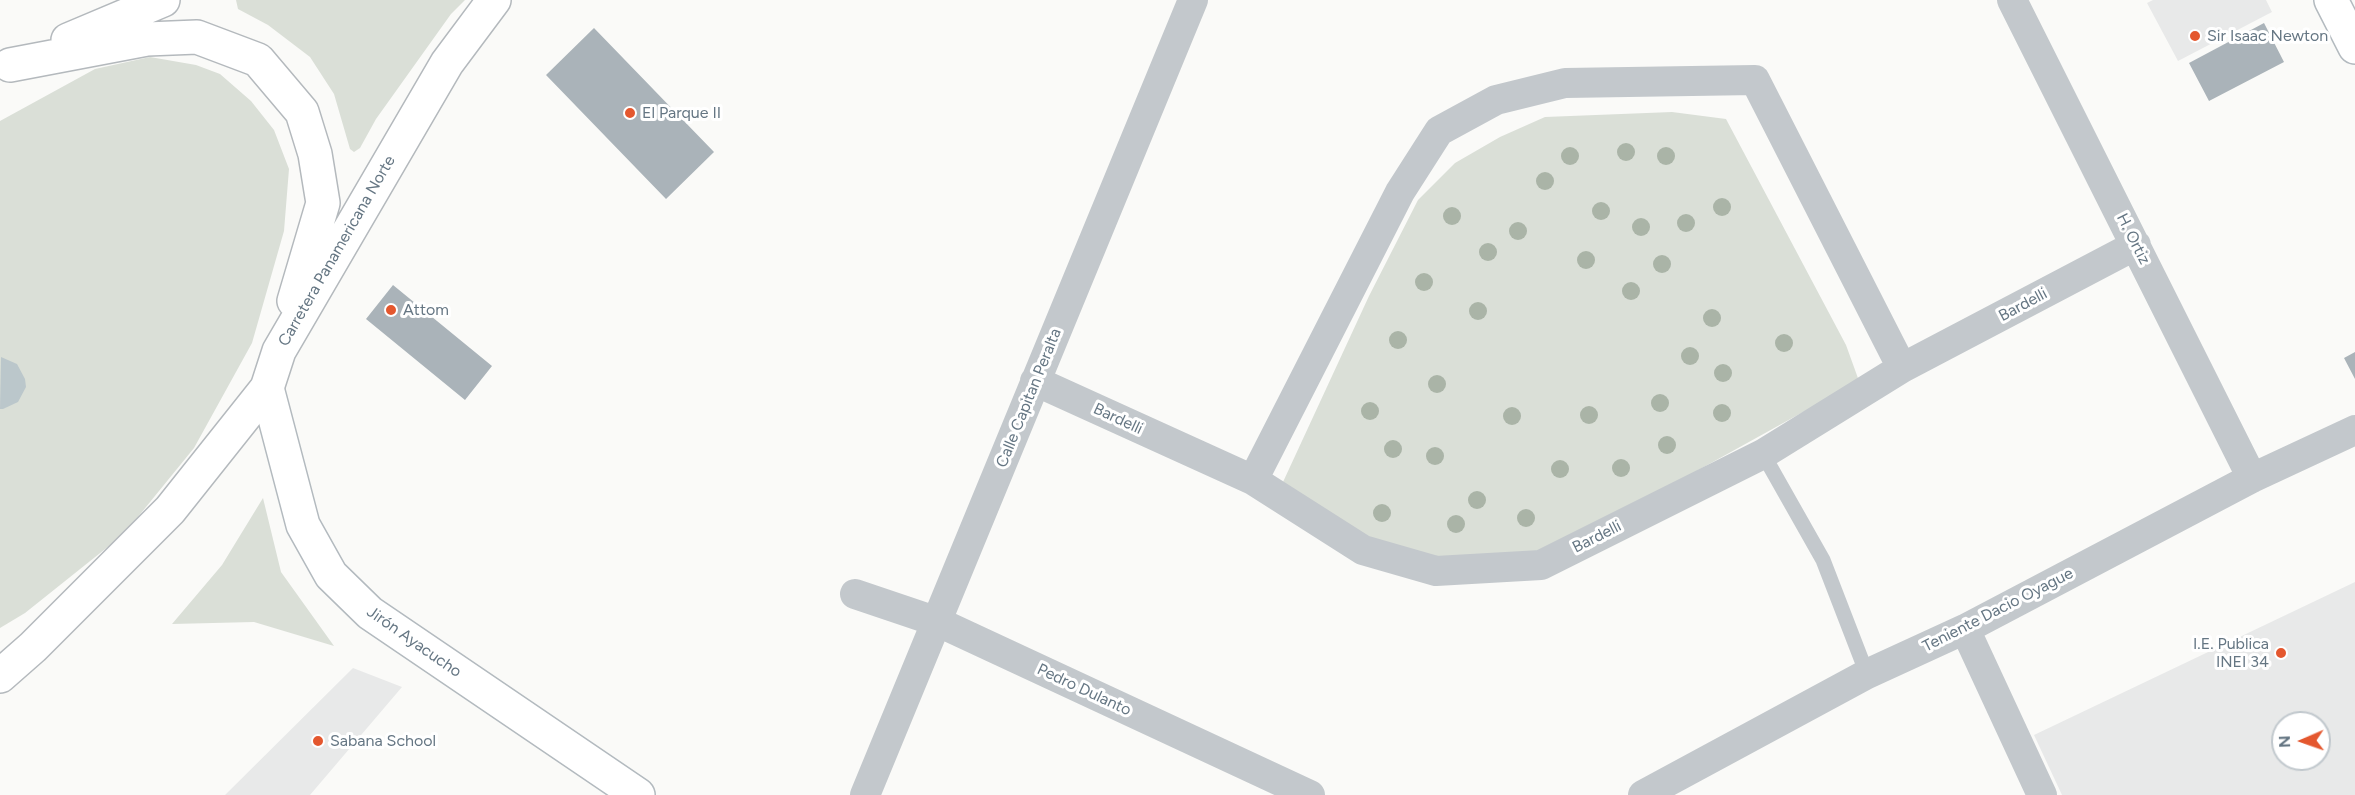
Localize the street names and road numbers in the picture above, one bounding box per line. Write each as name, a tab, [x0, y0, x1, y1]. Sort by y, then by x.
street label: Carretera Panamericana Norte	[274, 152, 400, 350]
street label: H. Ortiz	[2112, 210, 2154, 268]
street label: Bardelli	[1995, 284, 2051, 326]
street label: Calle Capitan Peralta	[992, 326, 1066, 470]
street label: Bardelli	[1090, 399, 1146, 439]
street label: Bardelli	[1569, 517, 1625, 557]
street label: Teniente Dacio Oyague	[1920, 564, 2076, 656]
street label: Jirón Ayacucho	[363, 602, 465, 682]
street label: Pedro Dulanto	[1034, 660, 1134, 720]

